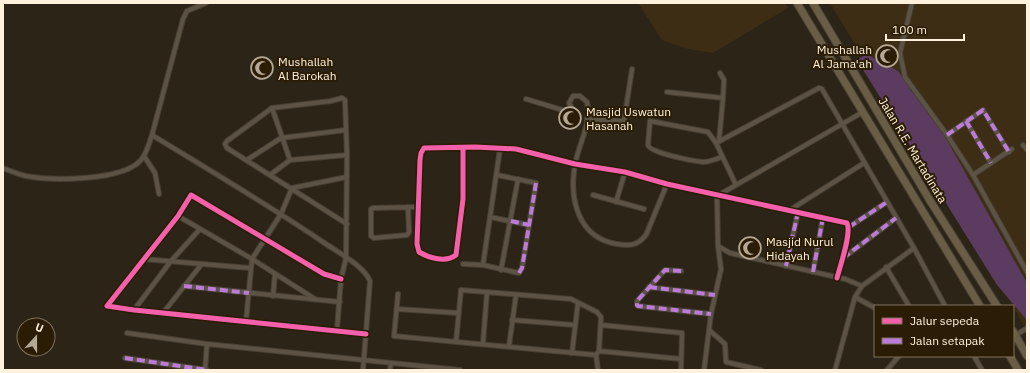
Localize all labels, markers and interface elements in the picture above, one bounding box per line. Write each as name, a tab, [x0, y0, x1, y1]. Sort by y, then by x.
scale bar	[886, 16, 964, 42]
text: 100 m	[892, 22, 927, 37]
place label: Mushallah Al Jama'ah	[813, 42, 872, 71]
mosque icon: Mushallah Al Jama'ah	[874, 43, 900, 69]
place label: Mushallah Al Barokah	[278, 54, 337, 83]
mosque icon: Mushallah Al Barokah	[249, 55, 275, 81]
street label: Jalan R.E. Martadinata	[875, 94, 951, 206]
place label: Masjid Uswatun Hasanah	[586, 104, 671, 133]
mosque icon: Masjid Uswatun Hasanah	[557, 105, 583, 131]
place label: Masjid Nurul Hidayah	[766, 234, 834, 263]
mosque icon: Masjid Nurul Hidayah	[737, 235, 763, 261]
legend	[874, 305, 1014, 357]
text: Jalur sepeda	[910, 313, 980, 328]
north arrow	[16, 317, 56, 357]
text: U	[34, 320, 46, 336]
text: Jalan setapak	[910, 333, 985, 348]

